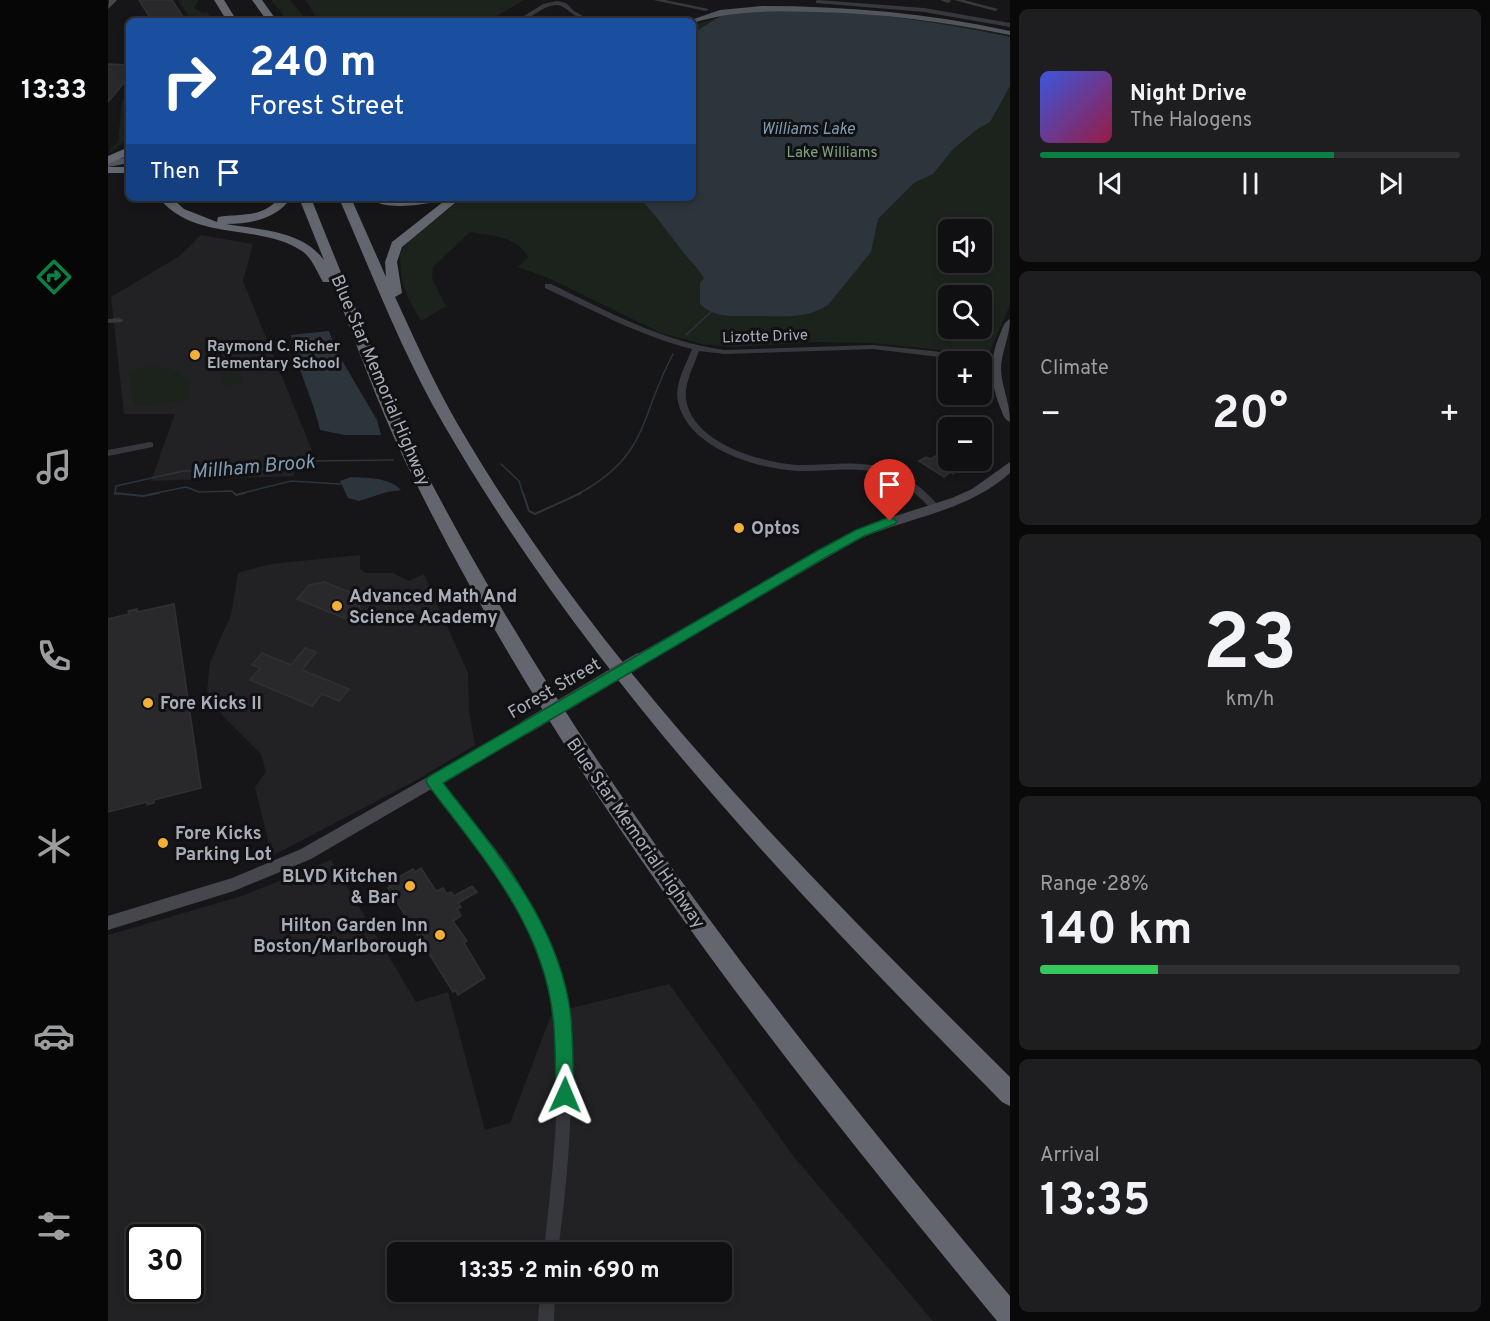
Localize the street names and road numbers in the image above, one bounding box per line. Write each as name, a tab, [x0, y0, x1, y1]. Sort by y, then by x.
street label: Blue Star Memorial Highway	[325, 271, 435, 490]
street label: Lizotte Drive	[722, 327, 808, 348]
street label: Forest Street	[504, 653, 605, 725]
street label: Blue Star Memorial Highway	[560, 734, 709, 934]

